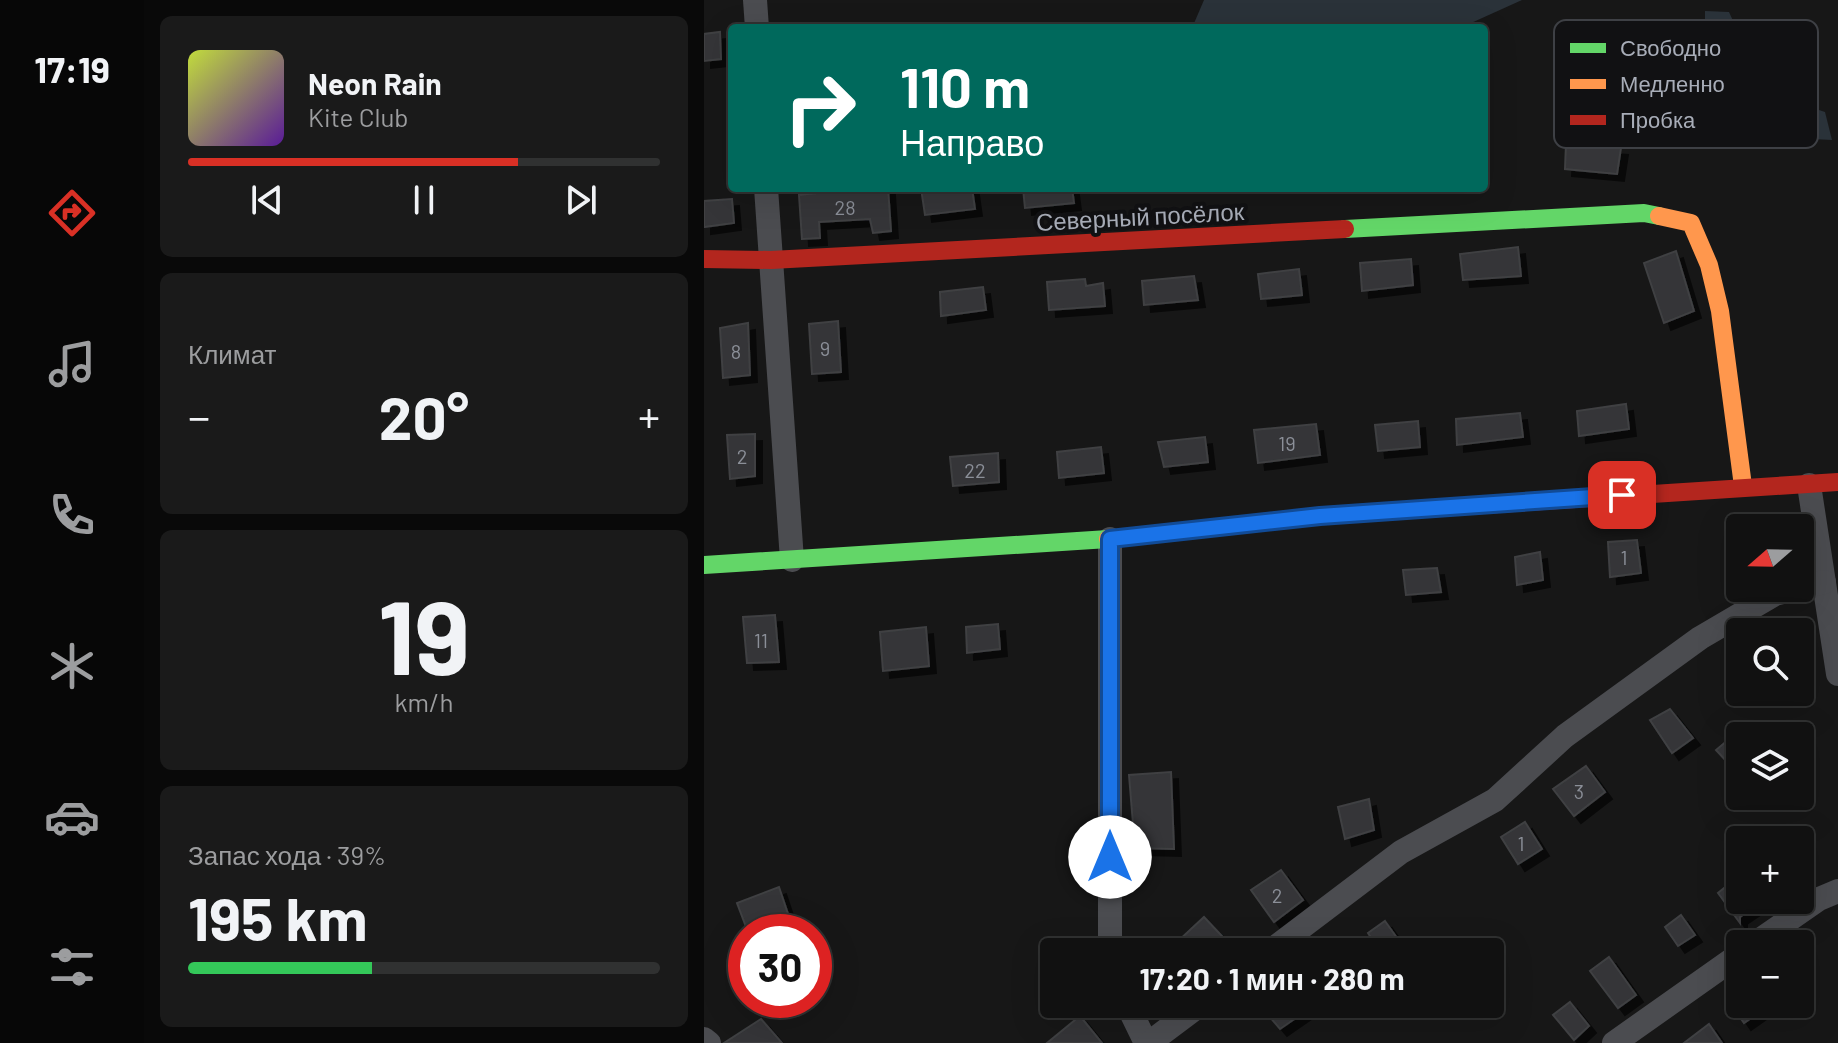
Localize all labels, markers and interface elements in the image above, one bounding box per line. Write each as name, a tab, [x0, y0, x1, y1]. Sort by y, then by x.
legend	[1554, 20, 1818, 148]
text: Свободно	[1620, 34, 1721, 61]
text: 17:19	[34, 47, 110, 90]
text: 110 m	[900, 52, 1030, 119]
icon: right	[768, 56, 872, 160]
text: Neon Rain	[308, 65, 442, 101]
text: Медленно	[1620, 70, 1725, 97]
text: Kite Club	[308, 101, 409, 132]
text: Пробка	[1620, 106, 1696, 133]
text: Направо	[900, 120, 1044, 163]
icon: previous	[245, 178, 289, 222]
icon: pause	[402, 178, 446, 222]
icon: next	[559, 178, 603, 222]
icon: directions	[44, 185, 100, 241]
house number: 28	[834, 195, 856, 219]
street label: Северный посёлок	[1035, 196, 1245, 236]
icon: music	[44, 336, 100, 392]
house number: 9	[820, 336, 830, 360]
text: Климат	[188, 338, 277, 369]
house number: 8	[731, 339, 741, 363]
text: 20°	[379, 380, 469, 452]
text: −	[188, 389, 210, 442]
text: +	[638, 389, 660, 442]
house number: 19	[1278, 431, 1296, 455]
house number: 2	[737, 444, 747, 468]
house number: 22	[964, 458, 986, 482]
pin	[1588, 461, 1656, 529]
icon: arrive	[1600, 473, 1644, 517]
icon: phone	[44, 487, 100, 543]
north arrow	[1726, 514, 1814, 602]
map controls	[1726, 514, 1814, 1018]
house number: 1	[1621, 545, 1628, 569]
text: 19	[378, 571, 470, 696]
button: search	[1726, 618, 1814, 706]
house number: 11	[754, 628, 768, 652]
icon: climate	[44, 638, 100, 694]
text: km/h	[395, 686, 453, 717]
button: layers	[1726, 722, 1814, 810]
house number: 3	[1574, 779, 1584, 803]
icon: car	[44, 789, 100, 845]
position arrow	[1068, 815, 1152, 899]
button: +	[1726, 826, 1814, 914]
house number: 1	[1518, 831, 1525, 855]
text: Запас хода · 39%	[188, 839, 386, 870]
text: 195 km	[188, 881, 368, 953]
house number: 2	[1272, 883, 1282, 907]
speed limit sign: 30	[728, 914, 832, 1018]
button: −	[1726, 930, 1814, 1018]
icon: filters	[44, 939, 100, 995]
text: 17:20 · 1 мин · 280 m	[1140, 960, 1404, 996]

